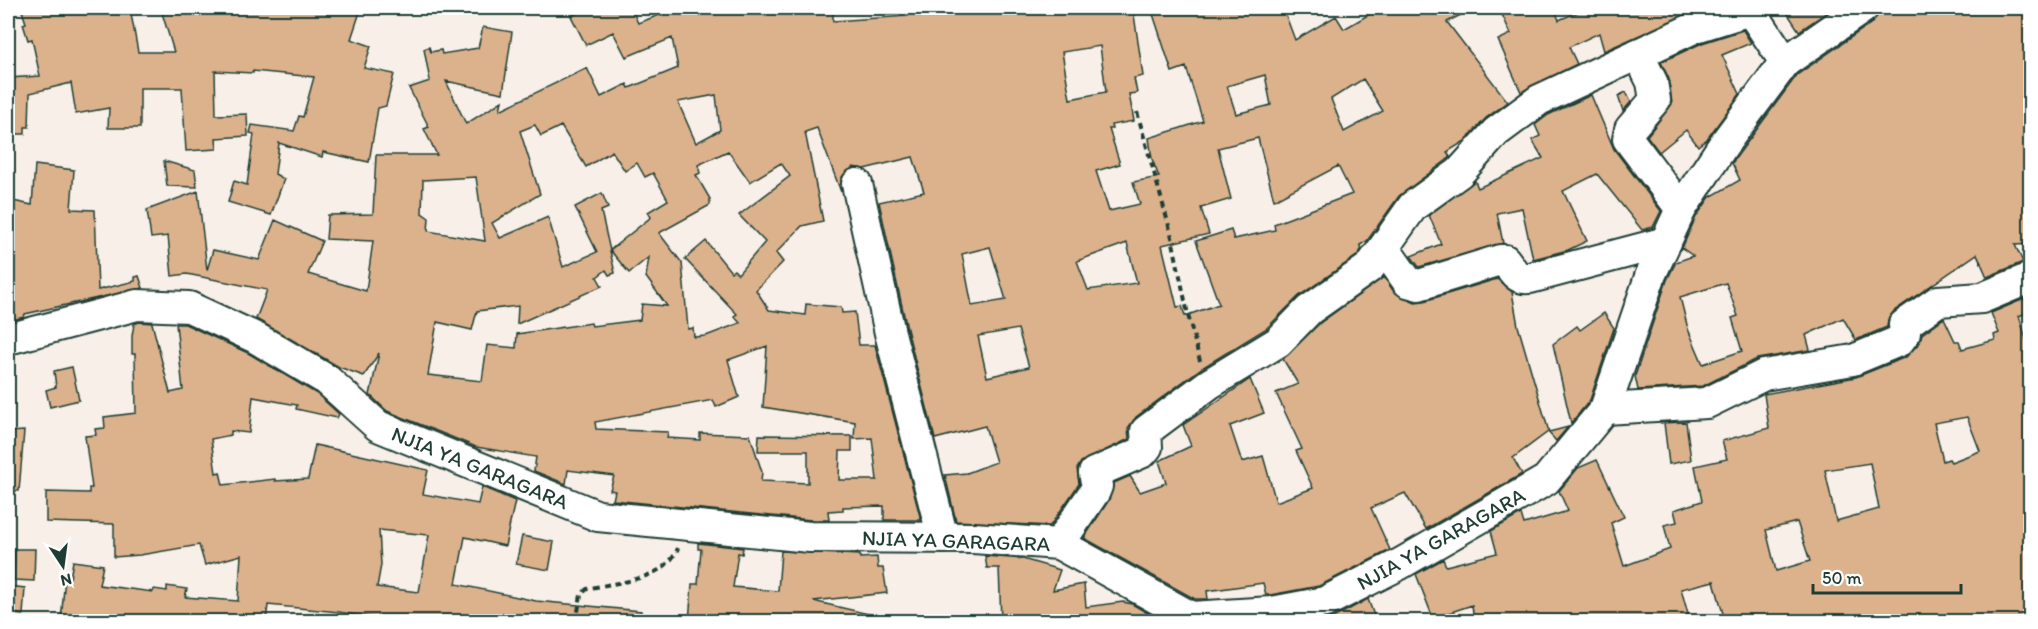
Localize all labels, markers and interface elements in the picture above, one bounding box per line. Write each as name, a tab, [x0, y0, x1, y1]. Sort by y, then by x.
street label: NJIA YA GARAGARA	[388, 421, 573, 515]
street label: NJIA YA GARAGARA	[1352, 482, 1530, 595]
street label: NJIA YA GARAGARA	[861, 525, 1051, 556]
north arrow	[33, 536, 93, 596]
scale bar	[1813, 557, 1962, 595]
text: 50 m	[1822, 567, 1862, 589]
text: N	[59, 570, 74, 591]

